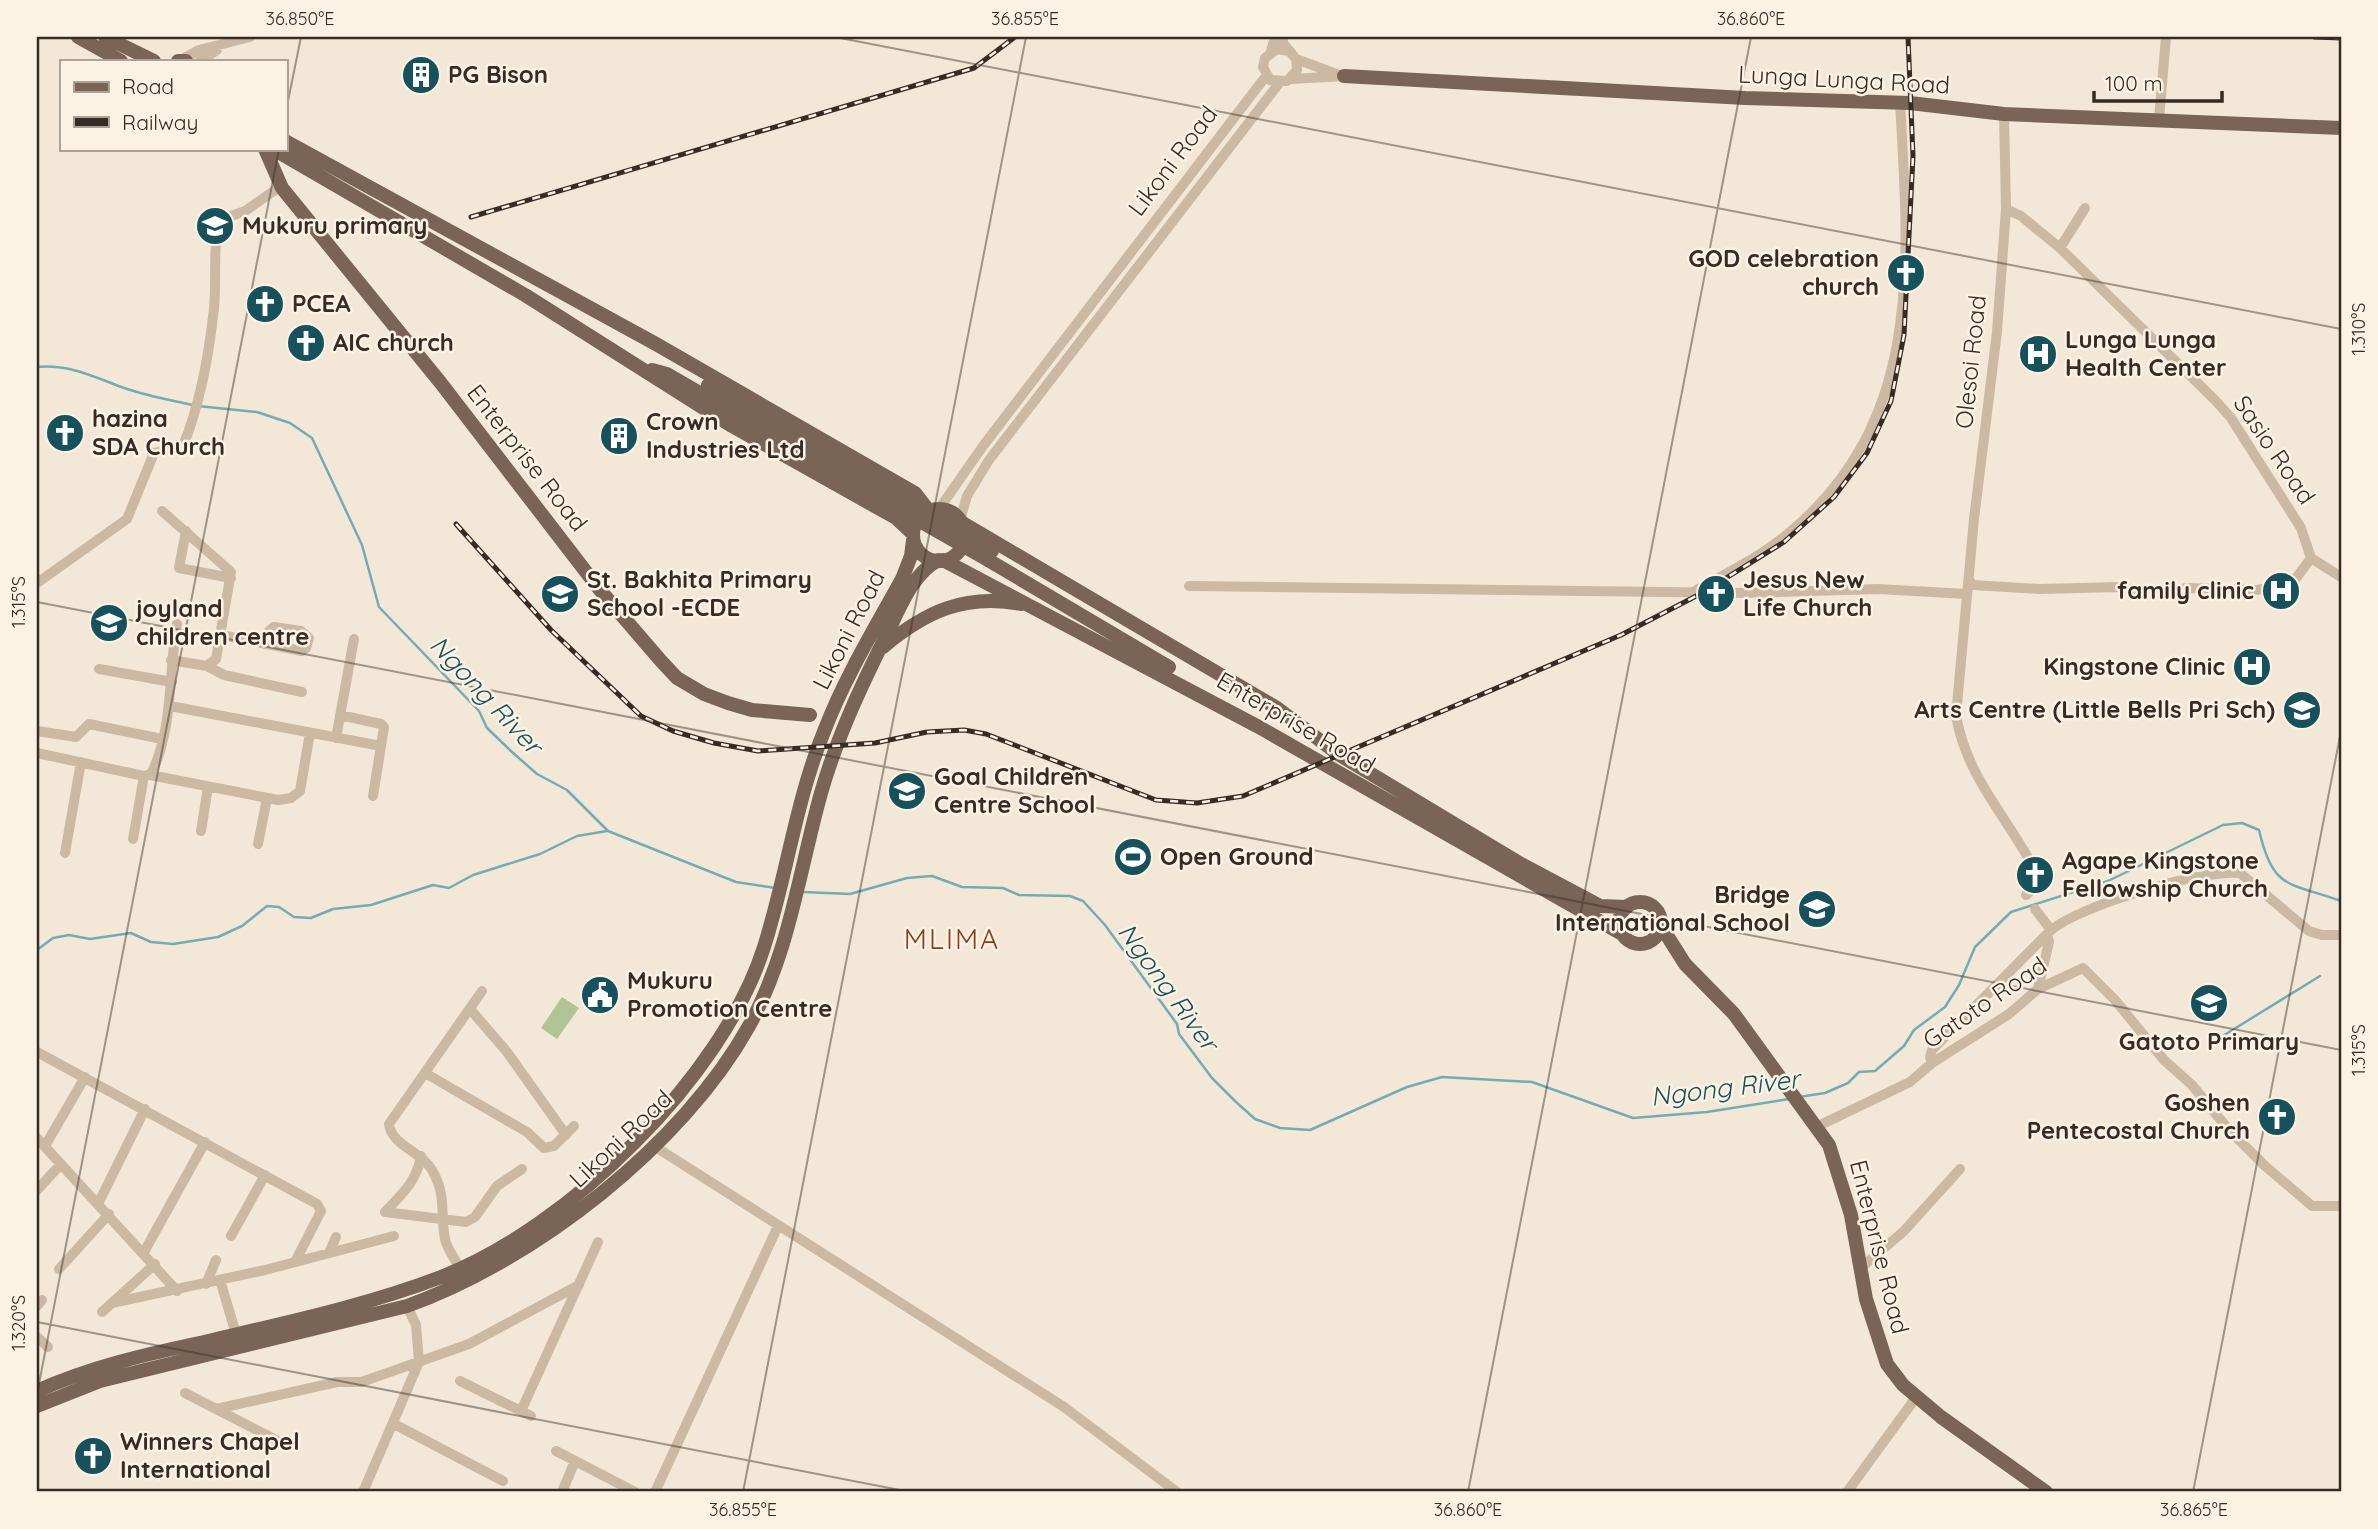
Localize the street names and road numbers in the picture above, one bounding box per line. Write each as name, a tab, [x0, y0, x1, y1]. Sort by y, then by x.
street label: Lunga Lunga Road	[1737, 58, 1951, 100]
street label: Likoni Road	[1121, 100, 1223, 221]
street label: Olesoi Road	[1948, 294, 1992, 430]
street label: Enterprise Road	[461, 378, 594, 537]
street label: Sasio Road	[2227, 389, 2322, 510]
street label: Likoni Road	[805, 565, 891, 694]
street label: Enterprise Road	[1212, 665, 1381, 780]
street label: Gatoto Road	[1917, 950, 2052, 1055]
street label: Likoni Road	[563, 1083, 678, 1194]
street label: Enterprise Road	[1844, 1157, 1916, 1337]

